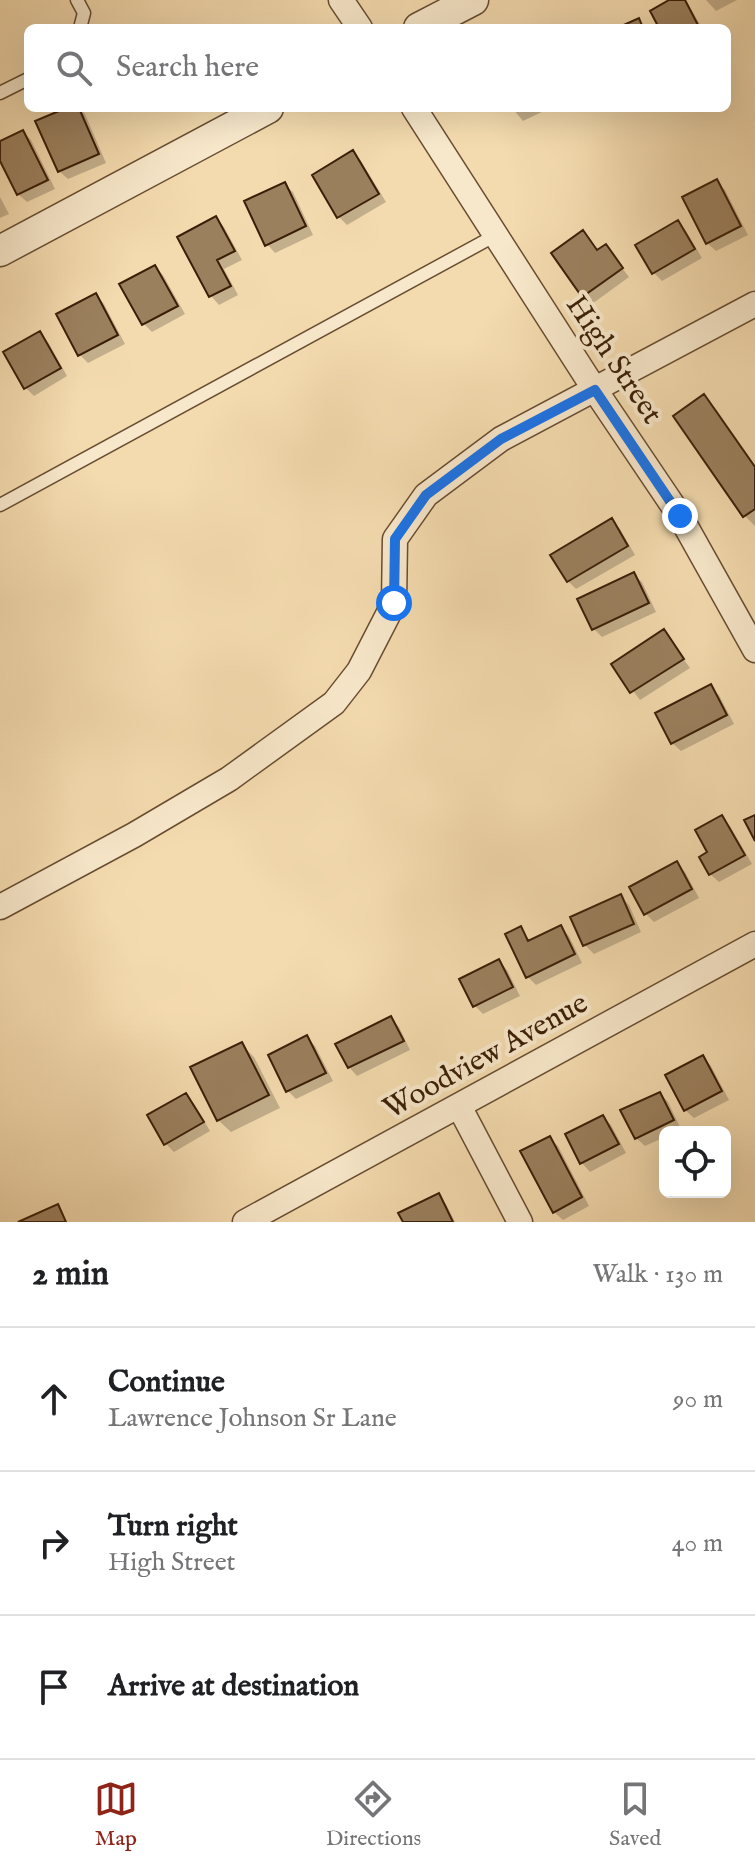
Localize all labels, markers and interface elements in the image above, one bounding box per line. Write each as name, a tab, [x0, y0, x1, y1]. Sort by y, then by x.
search box	[24, 24, 731, 112]
icon: search	[52, 46, 96, 90]
text: Search here	[116, 49, 259, 87]
street label: High Street	[556, 289, 670, 432]
route end	[662, 498, 698, 534]
route start	[376, 585, 412, 621]
street label: Woodview Avenue	[377, 985, 595, 1129]
map controls	[659, 1126, 731, 1198]
button: locate	[659, 1126, 731, 1198]
text: 2 min	[32, 1253, 109, 1296]
text: Walk · 130 m	[593, 1258, 723, 1291]
text: Continue	[108, 1364, 225, 1402]
icon: ahead	[32, 1377, 76, 1421]
text: 90 m	[673, 1383, 723, 1416]
text: Lawrence Johnson Sr Lane	[108, 1402, 397, 1435]
text: Turn right	[108, 1508, 238, 1546]
icon: right	[32, 1521, 76, 1565]
text: 40 m	[672, 1527, 723, 1560]
text: High Street	[108, 1546, 236, 1579]
icon: arrive	[32, 1665, 76, 1709]
text: Arrive at destination	[108, 1668, 359, 1706]
tab: Map	[94, 1777, 138, 1853]
tab: Directions	[326, 1777, 421, 1853]
tab: Saved	[609, 1777, 661, 1853]

